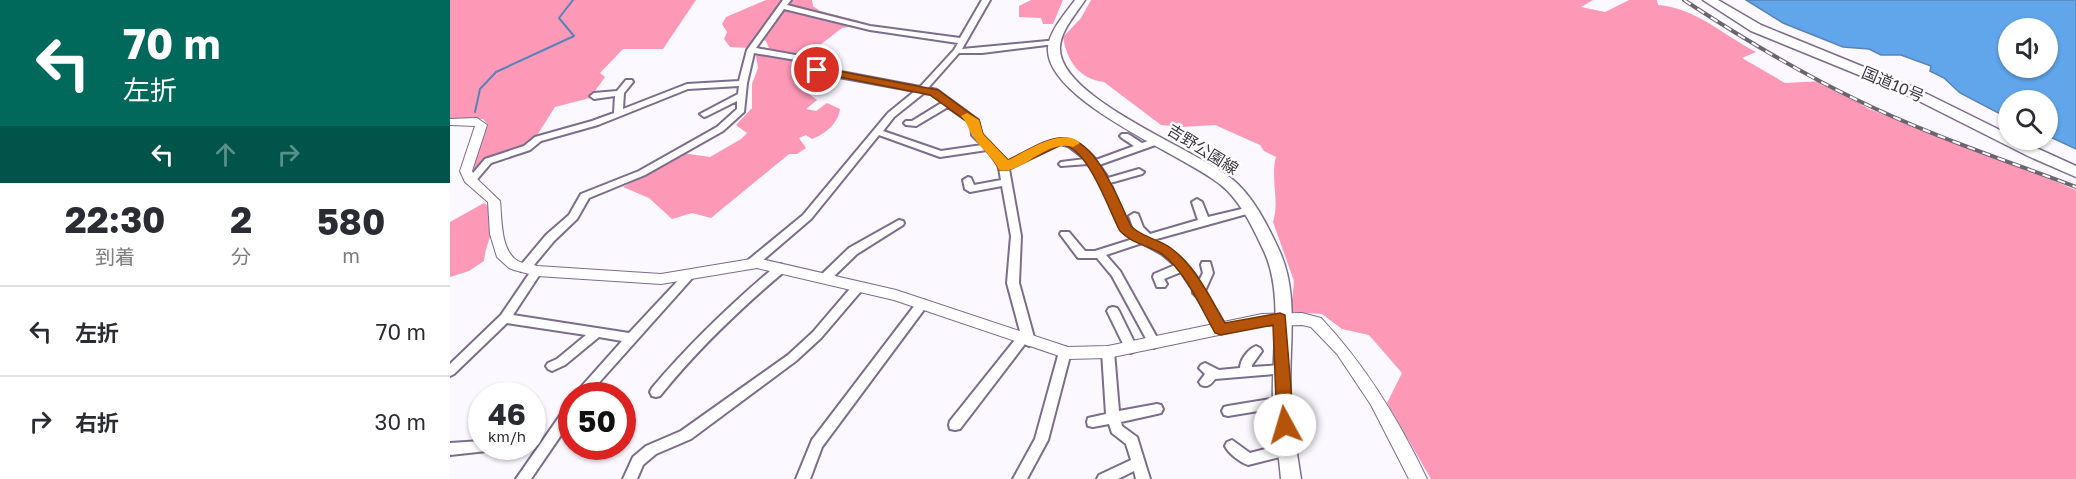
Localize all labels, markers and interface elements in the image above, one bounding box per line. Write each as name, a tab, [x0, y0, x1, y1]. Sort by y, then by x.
text: 70 m	[123, 18, 220, 68]
map controls	[1998, 18, 2058, 150]
button: sound	[1998, 18, 2058, 78]
icon: left	[24, 24, 102, 102]
pin	[791, 44, 842, 95]
icon: arrive	[800, 53, 833, 86]
street label: 国道10号	[1859, 62, 1927, 106]
text: 左折	[123, 74, 177, 106]
button: search	[1998, 90, 2058, 150]
street label: 吉野公園線	[1164, 119, 1242, 179]
icon: left	[146, 138, 179, 171]
icon: ahead	[209, 138, 242, 171]
icon: right	[272, 138, 305, 171]
text: 22:30	[65, 198, 166, 241]
text: 2	[230, 198, 252, 241]
text: 580	[317, 200, 385, 243]
text: m	[342, 243, 360, 267]
text: 到着	[95, 244, 135, 268]
text: 分	[231, 244, 251, 268]
icon: left	[24, 315, 57, 348]
text: 70 m	[376, 318, 426, 345]
text: 左折	[75, 319, 119, 346]
speed limit sign: 50	[558, 382, 636, 460]
position arrow	[1253, 393, 1317, 457]
text: 46	[488, 396, 526, 432]
icon: right	[24, 405, 57, 438]
text: 30 m	[375, 408, 426, 435]
text: 右折	[75, 409, 119, 436]
text: km/h	[488, 427, 526, 445]

